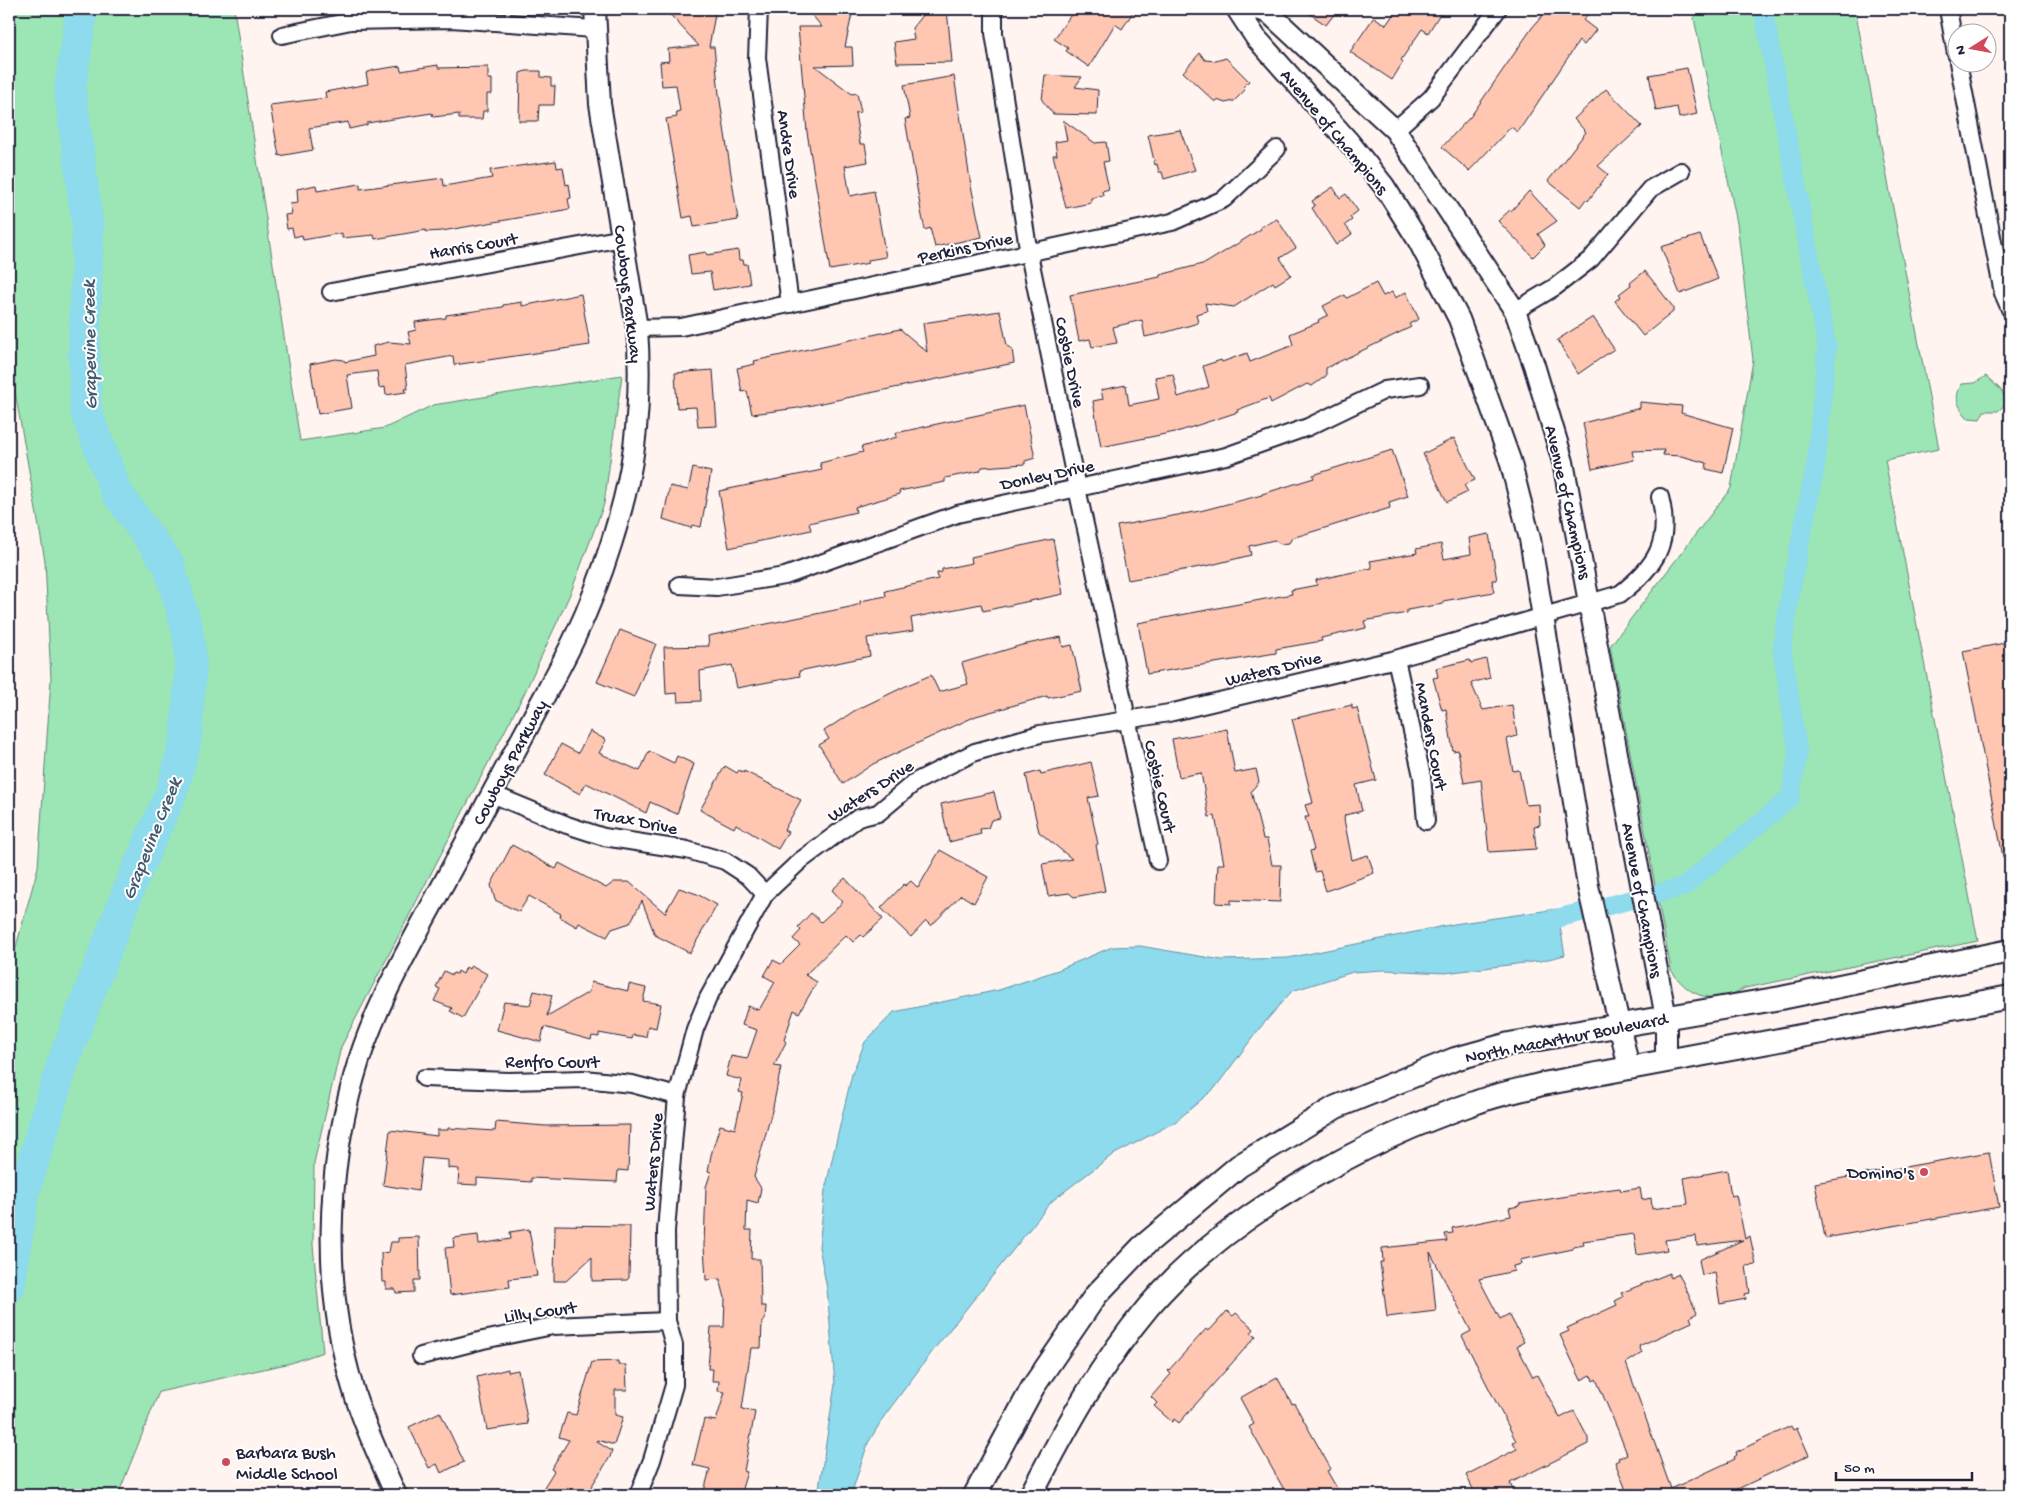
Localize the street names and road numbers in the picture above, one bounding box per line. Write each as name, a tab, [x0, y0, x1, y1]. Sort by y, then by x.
street label: Avenue of Champions	[1275, 66, 1392, 201]
street label: Andre Drive	[771, 109, 804, 201]
street label: Cowboys Parkway	[608, 224, 645, 365]
street label: Harris Court	[428, 229, 521, 266]
street label: Perkins Drive	[915, 229, 1015, 270]
street label: Cosbie Drive	[1049, 315, 1089, 410]
street label: Avenue of Champions	[1539, 424, 1595, 583]
street label: Donley Drive	[998, 456, 1097, 497]
street label: Waters Drive	[1223, 648, 1325, 693]
street label: Manders Court	[1409, 681, 1451, 794]
street label: Cowboys Parkway	[469, 697, 553, 829]
street label: Cosbie Court	[1138, 738, 1180, 836]
street label: Waters Drive	[824, 756, 919, 828]
street label: Truax Drive	[591, 804, 680, 841]
street label: Avenue of Champions	[1615, 821, 1666, 981]
street label: North MacArthur Boulevard	[1464, 1009, 1671, 1069]
street label: Renfro Court	[505, 1053, 601, 1074]
street label: Waters Drive	[640, 1112, 669, 1212]
street label: Lilly Court	[503, 1298, 579, 1329]

